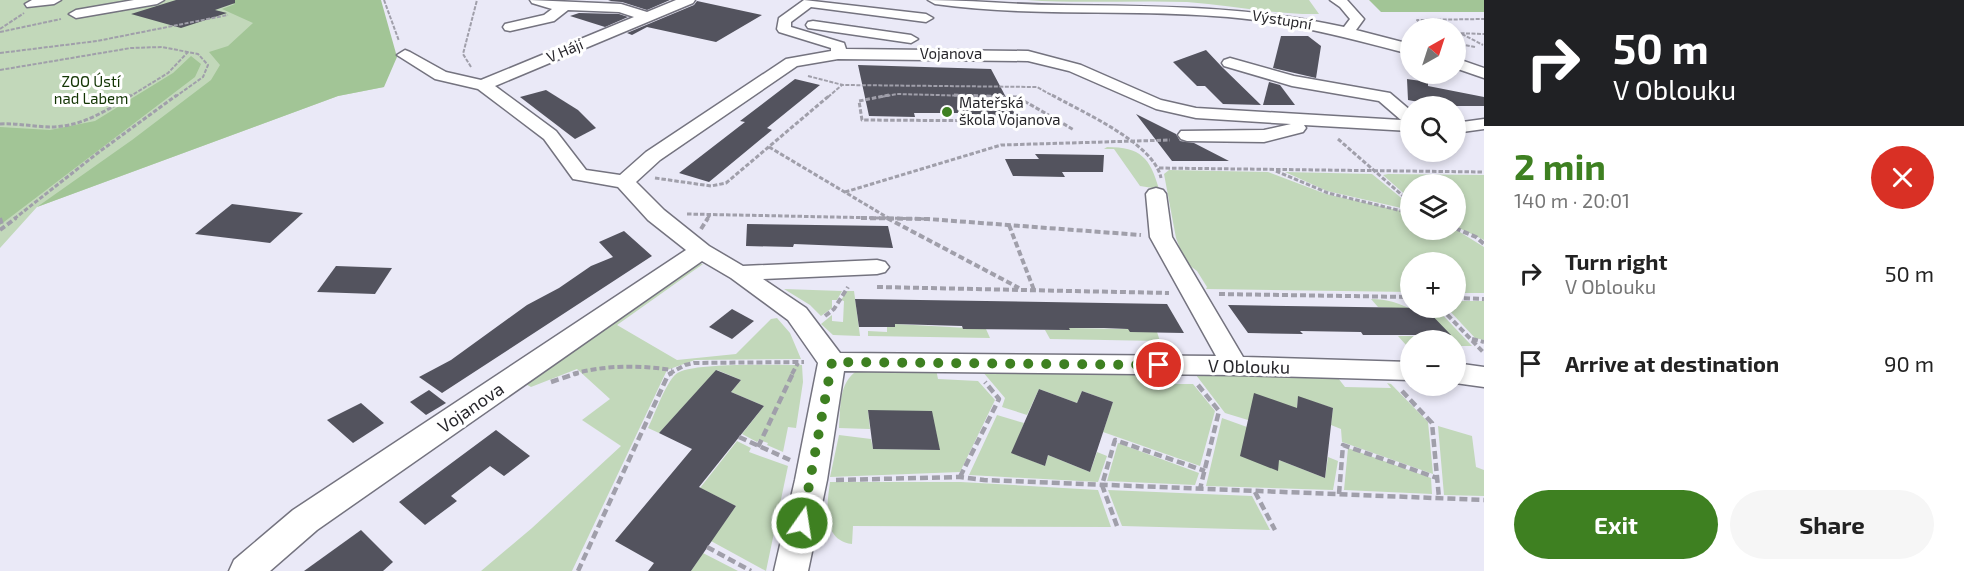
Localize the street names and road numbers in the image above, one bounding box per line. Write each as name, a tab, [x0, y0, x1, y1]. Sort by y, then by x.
street label: Výstupní	[1251, 5, 1314, 33]
street label: V Háji	[544, 34, 586, 67]
street label: Vojanova	[920, 44, 982, 63]
street label: V Oblouku	[1208, 354, 1290, 378]
street label: Vojanova	[433, 377, 508, 437]

